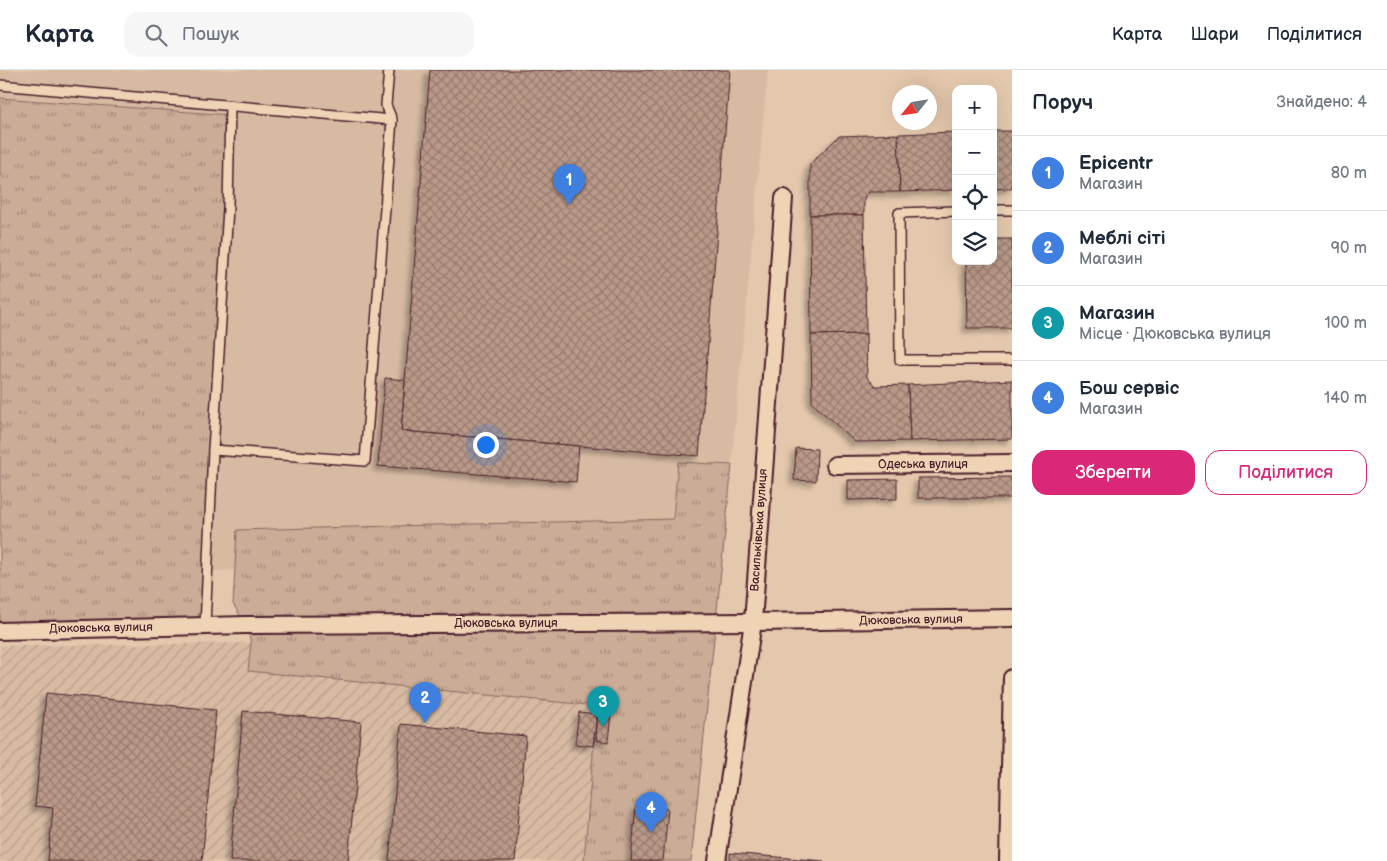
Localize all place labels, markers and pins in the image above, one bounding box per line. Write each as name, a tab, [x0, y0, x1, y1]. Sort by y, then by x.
pin: 1	[553, 164, 585, 205]
pin: 2	[409, 682, 441, 723]
pin: 3	[587, 686, 619, 727]
pin: 4	[635, 792, 667, 833]

